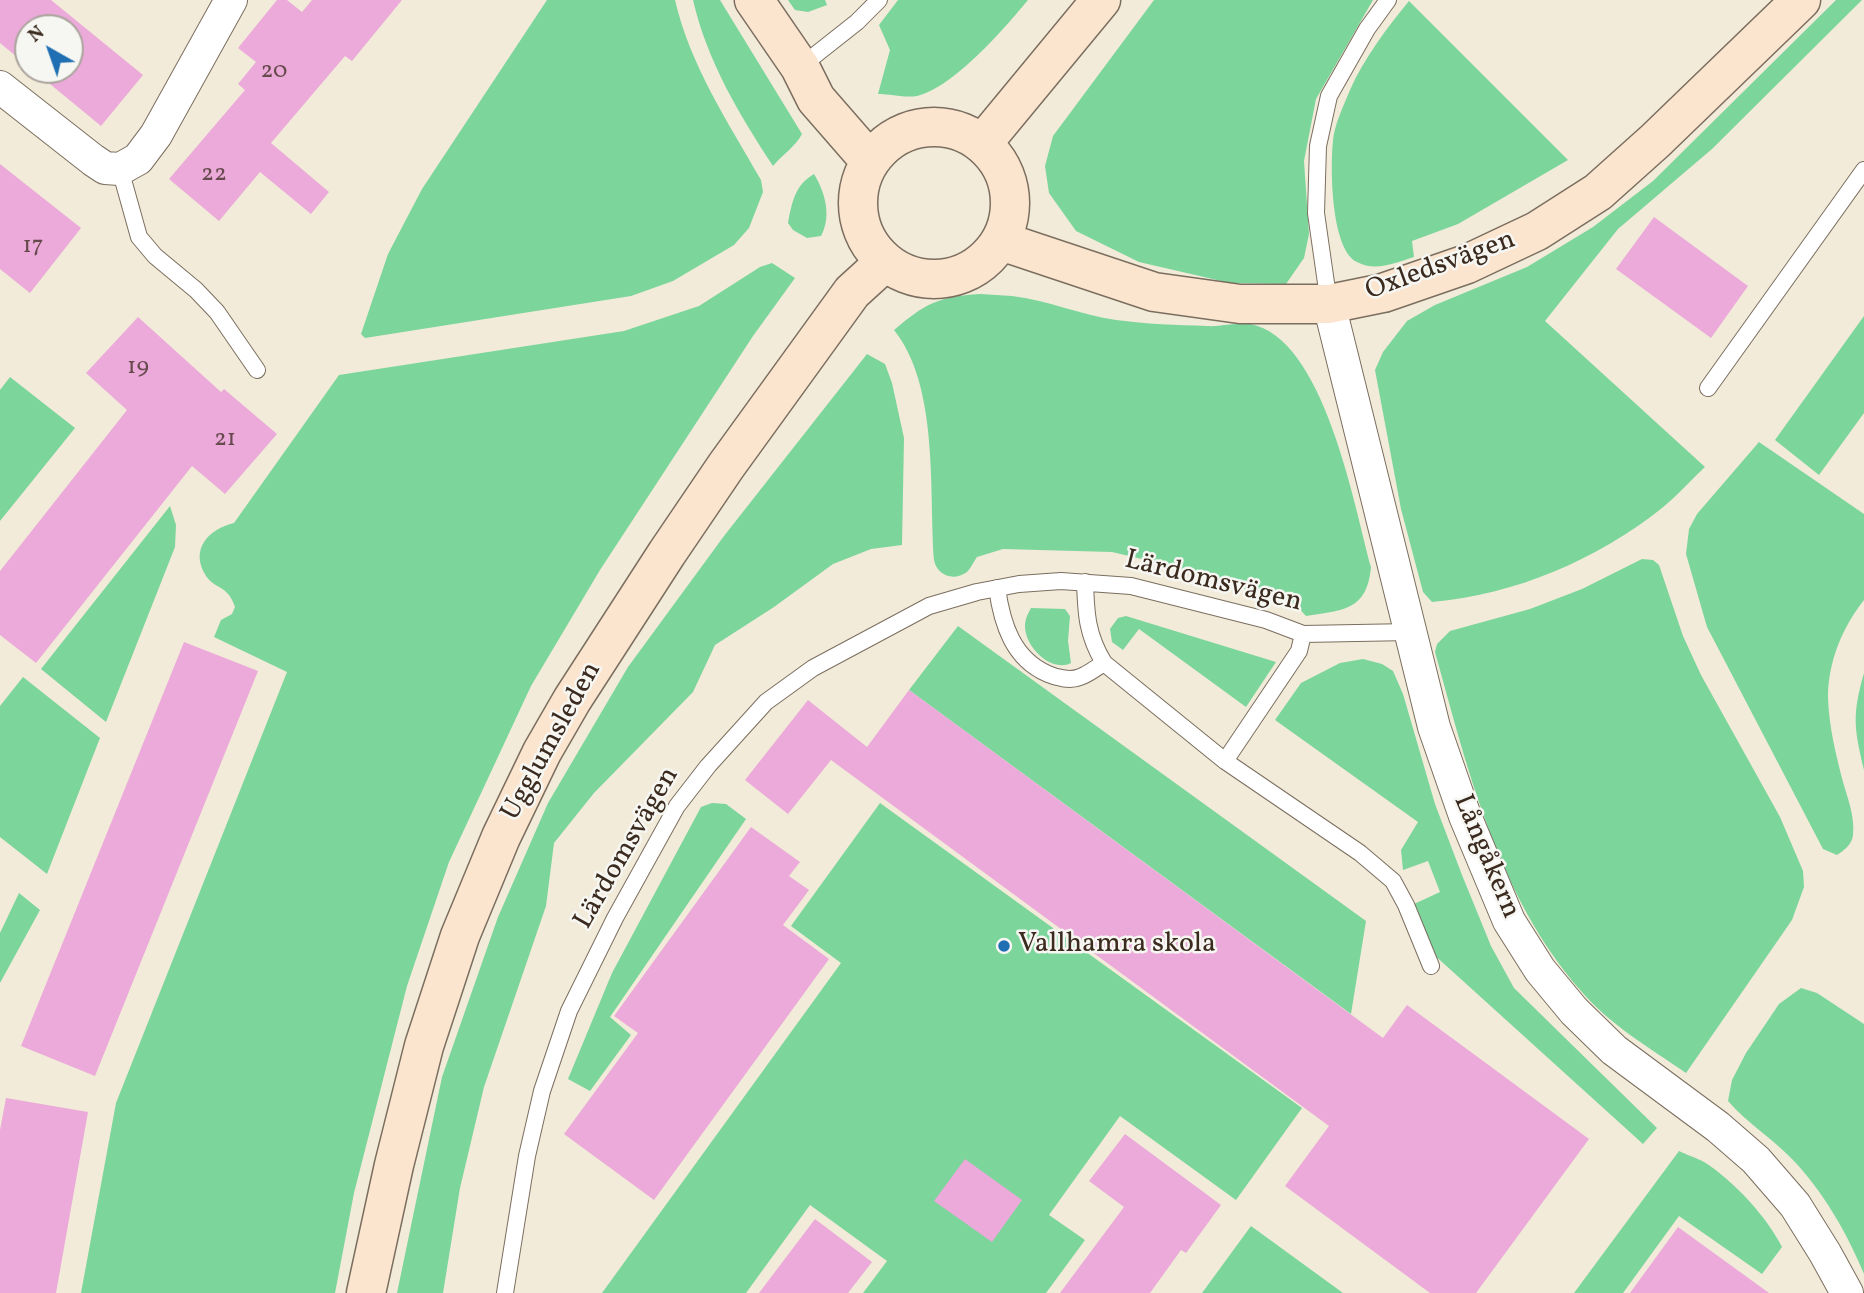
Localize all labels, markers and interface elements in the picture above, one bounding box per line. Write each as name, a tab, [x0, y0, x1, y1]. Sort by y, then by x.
north arrow	[14, 14, 84, 84]
text: N	[23, 20, 50, 49]
house number: 20	[260, 59, 288, 87]
house number: 22	[201, 162, 227, 190]
street label: Oxledsvägen	[1362, 224, 1520, 310]
house number: 17	[23, 234, 43, 262]
house number: 19	[127, 355, 149, 383]
house number: 21	[214, 427, 236, 455]
street label: Lärdomsvägen	[1121, 545, 1305, 621]
street label: Ugglumsleden	[496, 657, 610, 827]
street label: Lärdomsvägen	[568, 762, 688, 936]
street label: Långåkern	[1444, 790, 1526, 924]
place label: Vallhamra skola	[1018, 929, 1216, 963]
marker: Vallhamra skola	[996, 938, 1012, 954]

